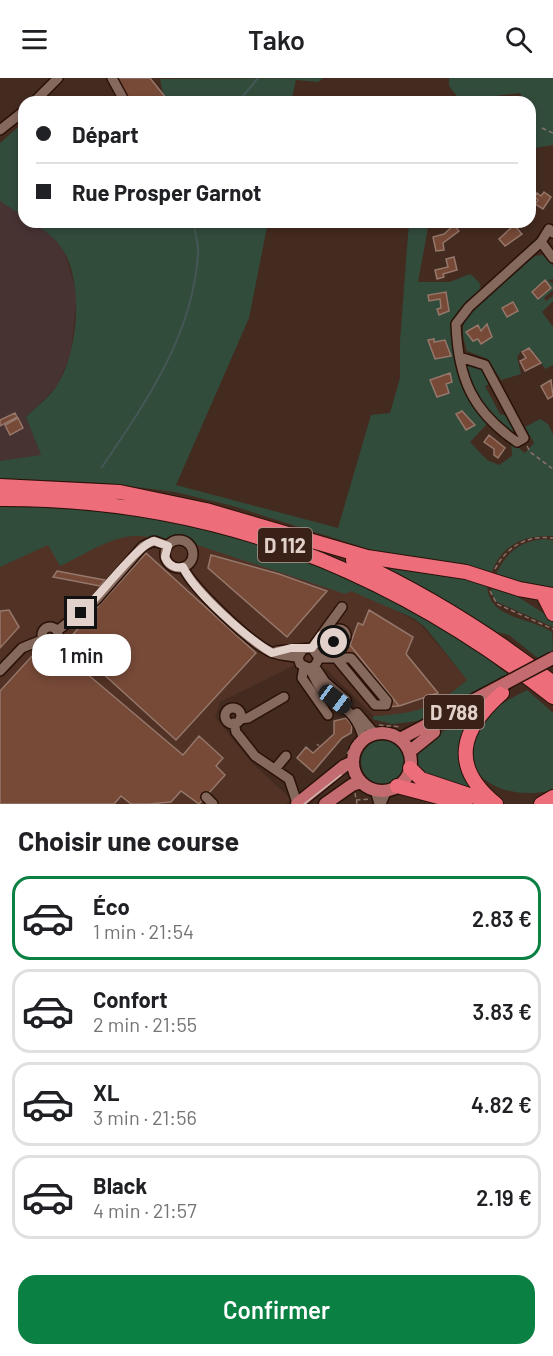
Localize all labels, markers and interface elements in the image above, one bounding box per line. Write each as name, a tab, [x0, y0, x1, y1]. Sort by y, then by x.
icon: menu	[18, 23, 51, 56]
text: Tako	[248, 23, 305, 55]
icon: search	[502, 23, 535, 56]
text: Départ	[72, 121, 139, 147]
text: Rue Prosper Garnot	[72, 179, 261, 205]
road number: D 112	[258, 528, 312, 562]
route end	[67, 599, 94, 626]
route start	[320, 628, 347, 655]
callout: 1 min	[32, 634, 130, 676]
text: 1 min	[60, 643, 103, 667]
car	[315, 681, 355, 717]
road number: D 788	[424, 695, 484, 729]
text: Choisir une course	[18, 824, 239, 856]
icon: car	[21, 891, 75, 945]
text: Éco	[93, 893, 130, 919]
text: 2.83 €	[472, 905, 532, 931]
text: 1 min · 21:54	[93, 919, 194, 943]
icon: car	[21, 984, 75, 1038]
text: Confort	[93, 986, 168, 1012]
text: 3.83 €	[473, 998, 532, 1024]
text: 2 min · 21:55	[93, 1012, 197, 1036]
icon: car	[21, 1077, 75, 1131]
text: XL	[93, 1079, 119, 1105]
text: 4.82 €	[471, 1091, 532, 1117]
text: 3 min · 21:56	[93, 1105, 197, 1129]
icon: car	[21, 1170, 75, 1224]
text: Black	[93, 1172, 147, 1198]
text: 2.19 €	[476, 1184, 532, 1210]
text: 4 min · 21:57	[93, 1198, 197, 1222]
button: Confirmer	[18, 1275, 535, 1344]

